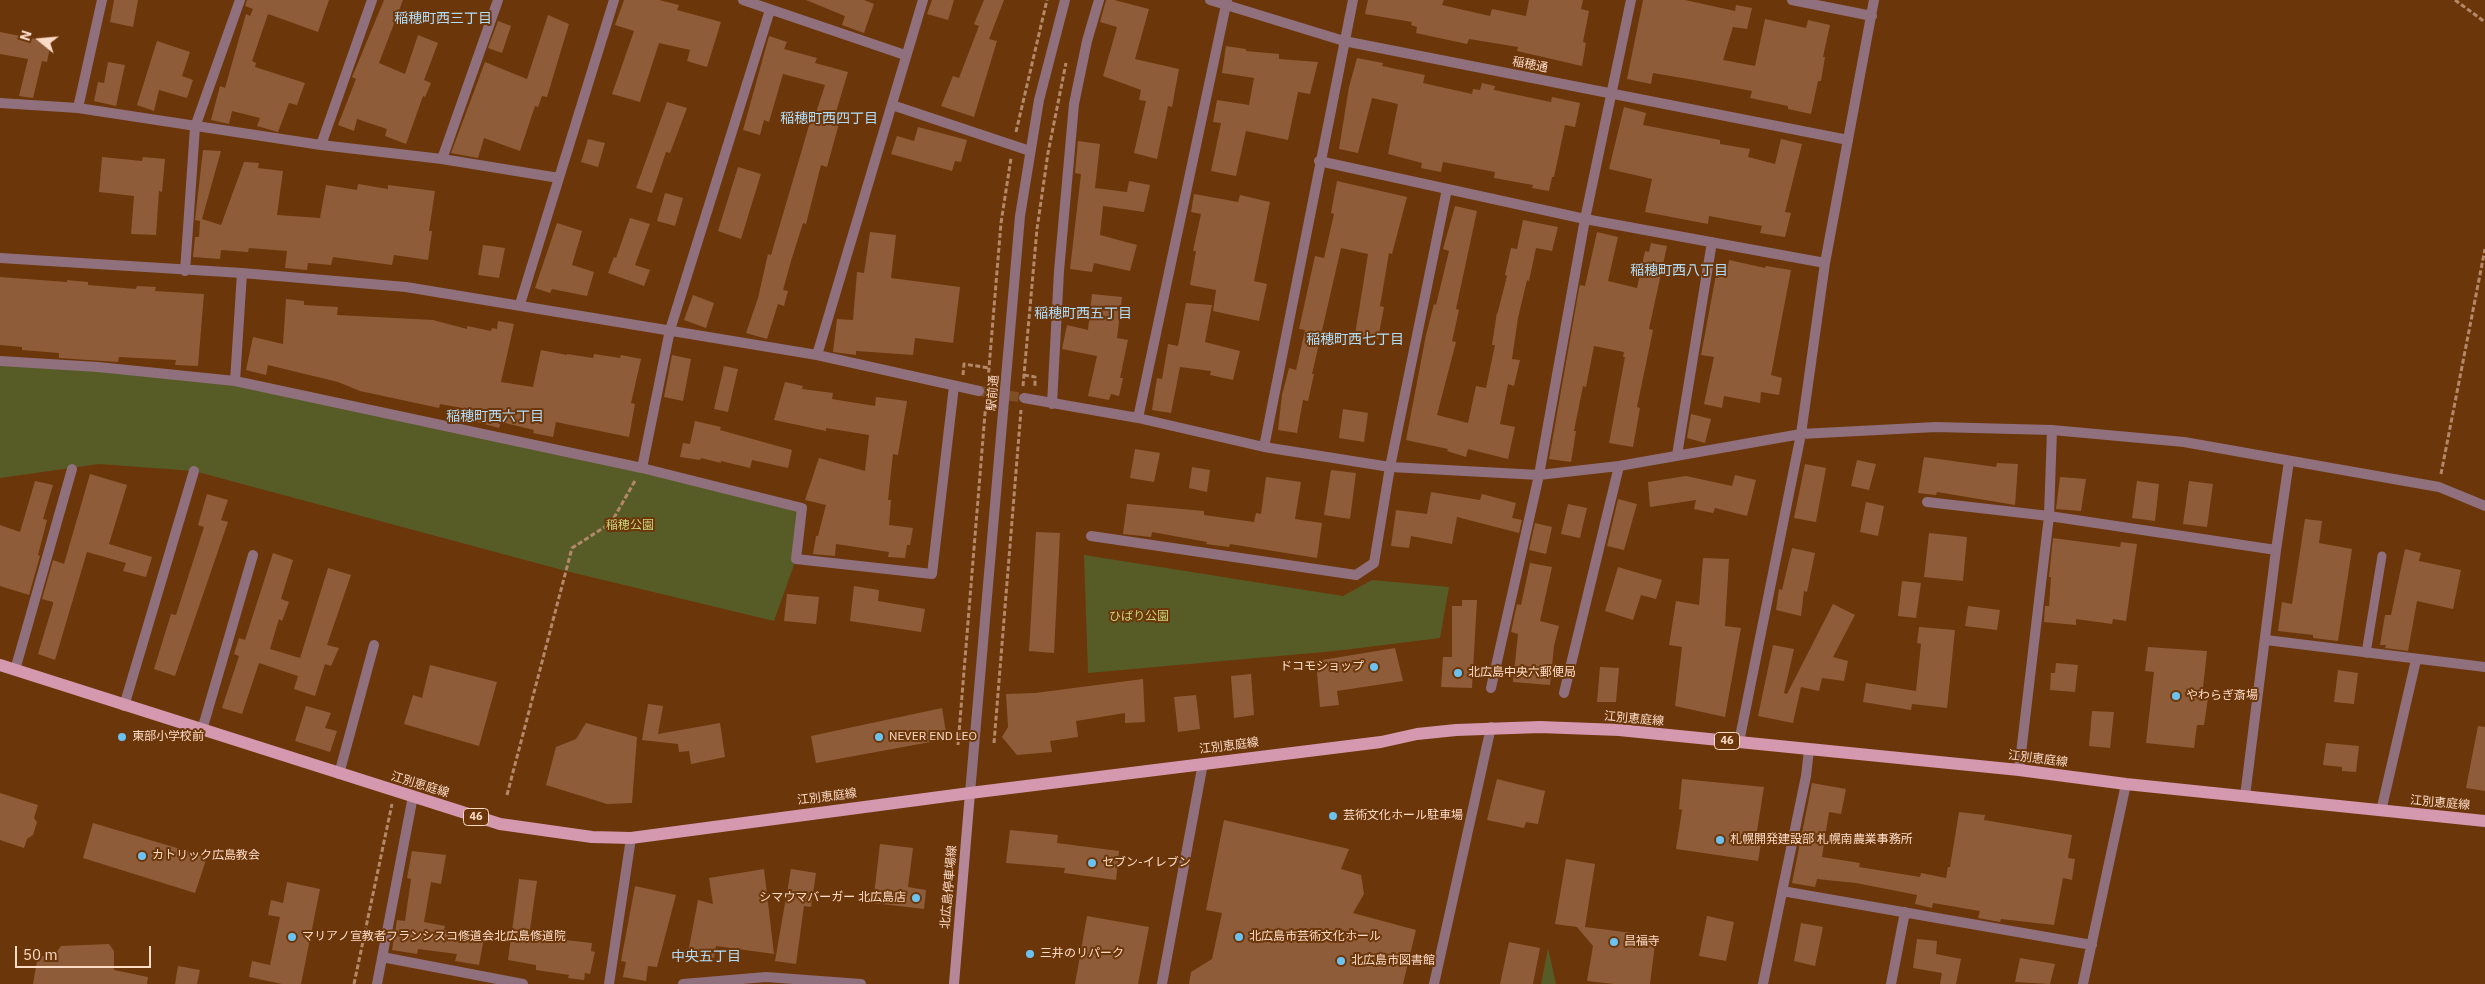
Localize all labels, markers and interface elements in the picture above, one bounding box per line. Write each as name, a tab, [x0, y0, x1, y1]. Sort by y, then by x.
district label: 稲穂町西三丁目	[394, 11, 492, 27]
north arrow	[15, 15, 65, 65]
text: N	[16, 28, 36, 43]
street label: 稲穂通	[1511, 54, 1549, 76]
district label: 稲穂町西四丁目	[780, 111, 878, 127]
district label: 稲穂町西八丁目	[1630, 263, 1728, 279]
district label: 稲穂町西五丁目	[1034, 306, 1132, 322]
district label: 稲穂町西七丁目	[1306, 332, 1404, 348]
street label: 駅前通	[984, 374, 1002, 412]
district label: 稲穂町西六丁目	[446, 409, 544, 425]
park label: 稲穂公園	[606, 519, 654, 533]
park label: ひばり公園	[1109, 610, 1169, 624]
place label: ドコモショップ	[1280, 660, 1364, 674]
marker: ドコモショップ	[1368, 661, 1380, 673]
place label: 北広島中央六郵便局	[1468, 666, 1576, 680]
marker: 北広島中央六郵便局	[1452, 667, 1464, 679]
place label: やわらぎ斎場	[2186, 689, 2258, 703]
marker: やわらぎ斎場	[2170, 690, 2182, 702]
street label: 江別恵庭線	[1603, 709, 1665, 729]
place label: 東部小学校前	[132, 730, 204, 744]
place label: NEVER END LEO	[889, 730, 977, 744]
marker: 東部小学校前	[116, 731, 128, 743]
marker: NEVER END LEO	[873, 731, 885, 743]
road number: 46	[1714, 732, 1740, 749]
street label: 江別恵庭線	[1198, 735, 1260, 757]
street label: 江別恵庭線	[2007, 748, 2069, 770]
street label: 江別恵庭線	[389, 769, 451, 801]
street label: 江別恵庭線	[796, 786, 858, 808]
street label: 江別恵庭線	[2409, 793, 2471, 813]
road number: 46	[464, 809, 488, 826]
place label: 芸術文化ホール駐車場	[1343, 809, 1463, 823]
marker: 芸術文化ホール駐車場	[1327, 810, 1339, 822]
place label: 札幌開発建設部 札幌南農業事務所	[1730, 833, 1913, 847]
marker: 札幌開発建設部 札幌南農業事務所	[1714, 834, 1726, 846]
street label: 北広島停車場線	[938, 845, 960, 929]
place label: カトリック広島教会	[152, 849, 260, 863]
marker: カトリック広島教会	[136, 850, 148, 862]
place label: セブン-イレブン	[1102, 856, 1191, 870]
marker: セブン-イレブン	[1086, 857, 1098, 869]
place label: シマウマバーガー 北広島店	[759, 891, 906, 905]
marker: シマウマバーガー 北広島店	[910, 892, 922, 904]
place label: マリアノ宣教者フランシスコ修道会北広島修道院	[302, 930, 566, 944]
place label: 北広島市芸術文化ホール	[1249, 930, 1381, 944]
marker: マリアノ宣教者フランシスコ修道会北広島修道院	[286, 931, 298, 943]
marker: 北広島市芸術文化ホール	[1233, 931, 1245, 943]
place label: 昌福寺	[1624, 935, 1660, 949]
scale bar	[18, 936, 154, 968]
marker: 昌福寺	[1608, 936, 1620, 948]
text: 50 m	[23, 945, 58, 964]
place label: 三井のリパーク	[1040, 947, 1124, 961]
marker: 三井のリパーク	[1024, 948, 1036, 960]
district label: 中央五丁目	[671, 949, 741, 965]
place label: 北広島市図書館	[1351, 954, 1435, 968]
marker: 北広島市図書館	[1335, 955, 1347, 967]

